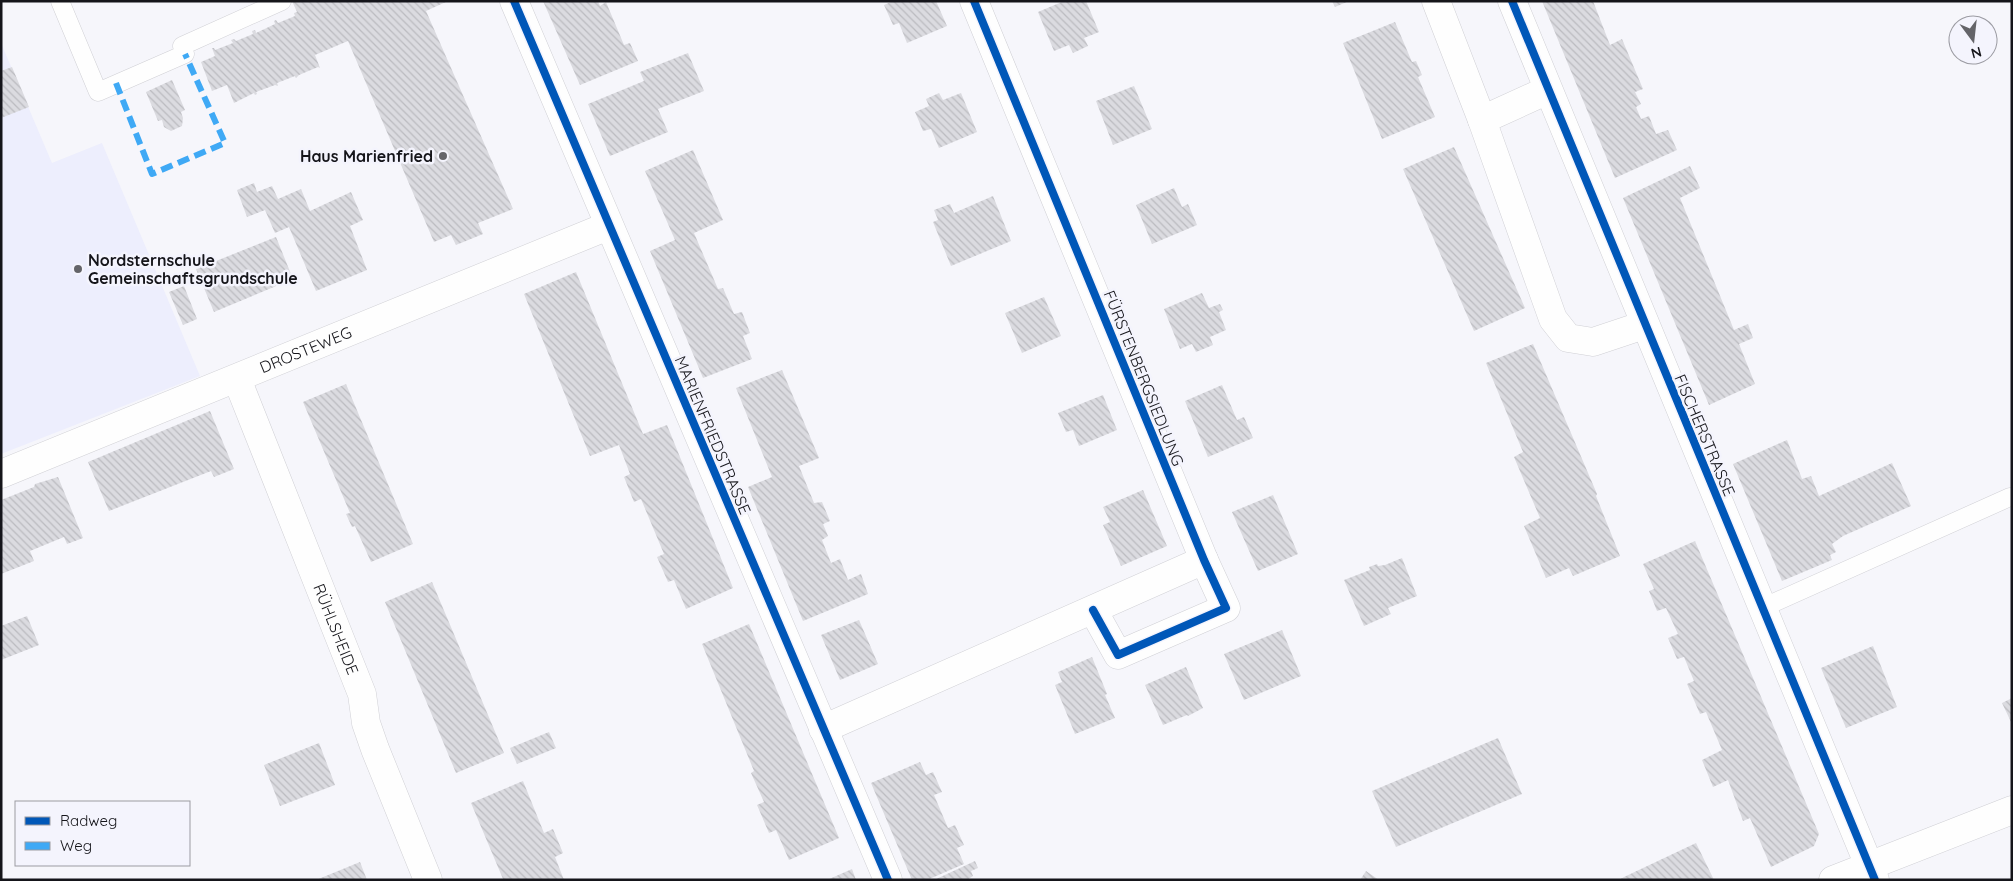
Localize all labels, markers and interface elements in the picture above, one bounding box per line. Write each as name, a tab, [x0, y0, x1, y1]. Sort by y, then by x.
north arrow	[1948, 15, 1998, 65]
text: N	[1969, 43, 1984, 63]
place label: Haus Marienfried	[300, 146, 433, 166]
marker: Haus Marienfried	[437, 150, 449, 162]
place label: Nordsternschule Gemeinschaftsgrundschule	[88, 250, 298, 288]
marker: Nordsternschule Gemeinschaftsgrundschule	[72, 263, 84, 275]
street label: FÜRSTENBERGSIEDLUNG	[1100, 287, 1188, 469]
street label: DROSTEWEG	[257, 322, 355, 377]
street label: MARIENFRIEDSTRASSE	[671, 353, 755, 517]
street label: FISCHERSTRASSE	[1670, 371, 1740, 499]
street label: RÜHLSHEIDE	[309, 581, 363, 678]
legend	[15, 801, 190, 866]
text: Radweg	[60, 811, 117, 830]
text: Weg	[60, 836, 92, 855]

